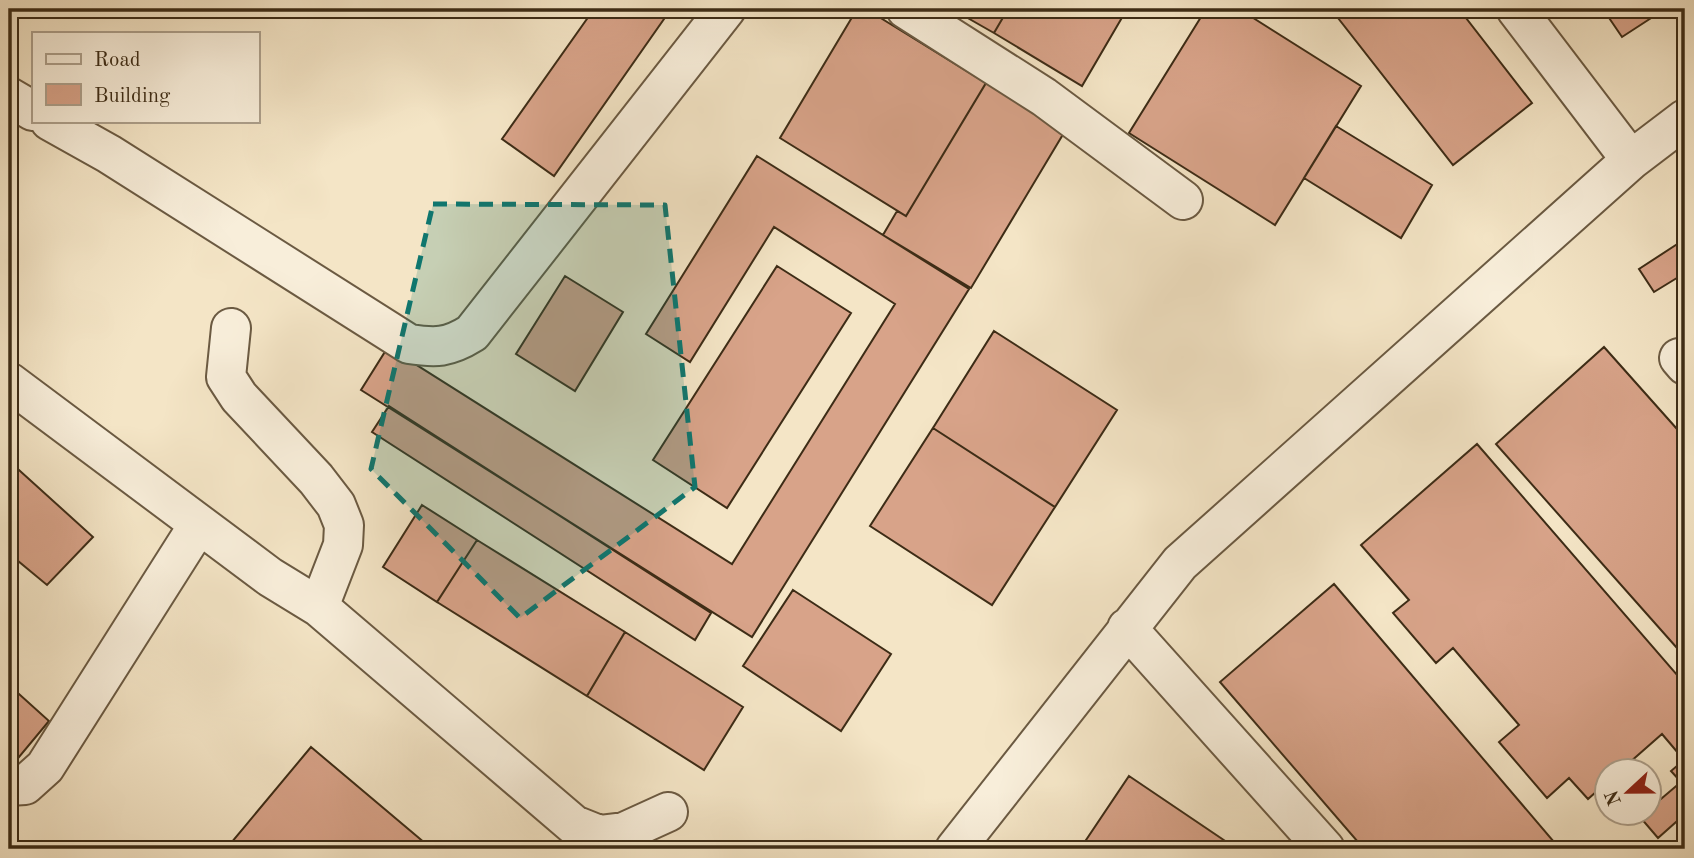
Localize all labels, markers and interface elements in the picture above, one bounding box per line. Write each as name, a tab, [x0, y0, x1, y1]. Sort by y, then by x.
legend	[32, 32, 259, 122]
text: Road	[94, 50, 141, 71]
text: Building	[94, 86, 171, 107]
north arrow	[1592, 756, 1662, 826]
text: N	[1603, 787, 1626, 808]

